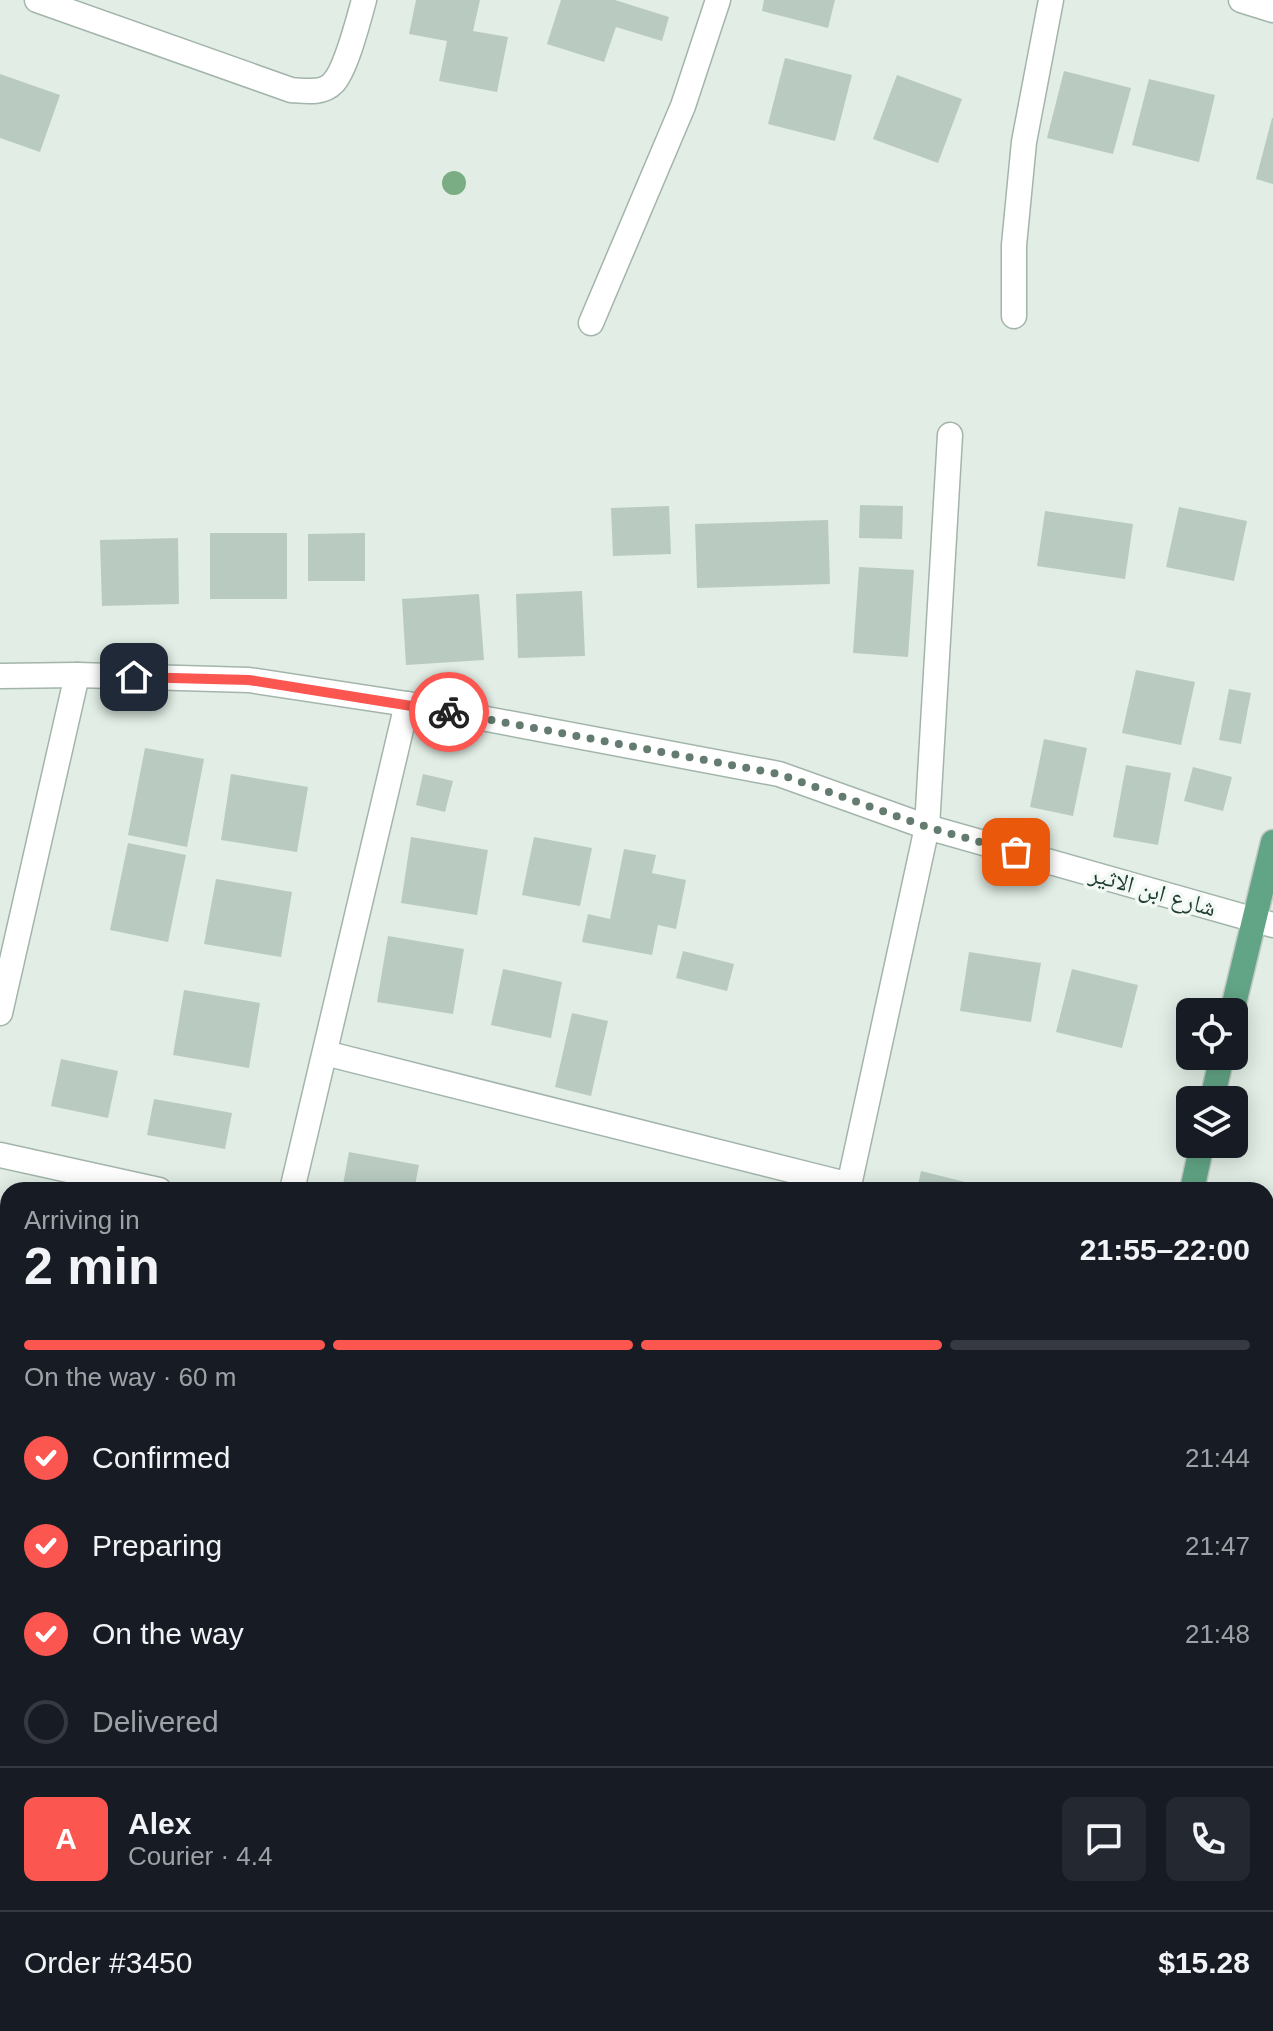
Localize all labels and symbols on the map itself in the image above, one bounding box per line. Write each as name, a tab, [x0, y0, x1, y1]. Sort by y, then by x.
pin	[100, 643, 168, 711]
courier	[409, 672, 489, 752]
pin	[982, 818, 1050, 886]
street label: شارع ابن الاثير	[1085, 859, 1219, 923]

